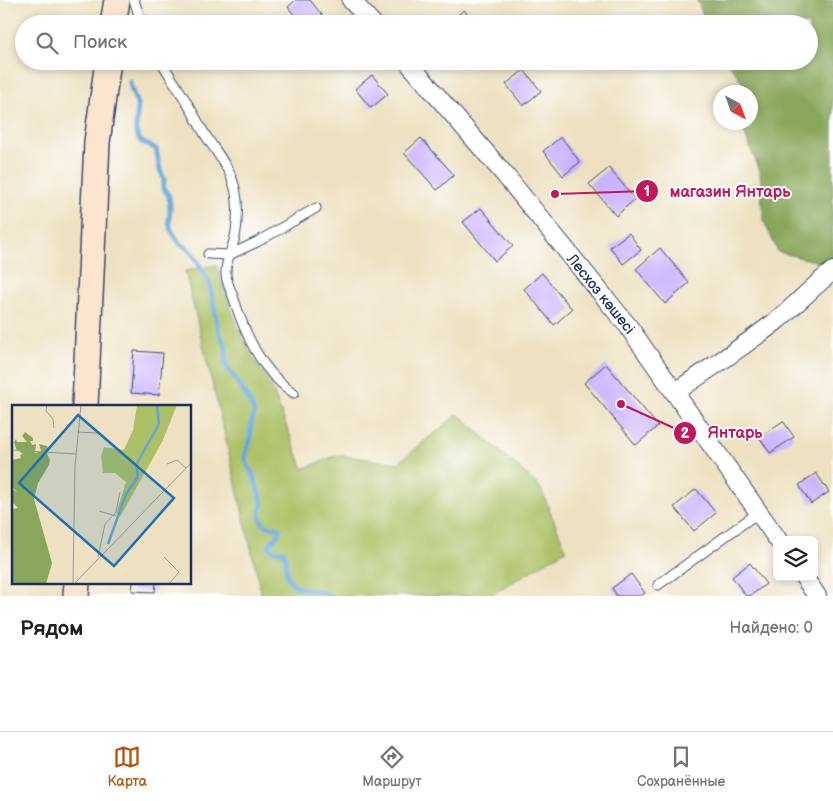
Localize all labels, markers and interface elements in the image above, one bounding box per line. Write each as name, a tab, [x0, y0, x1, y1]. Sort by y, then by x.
search box	[15, 15, 818, 70]
icon: search	[33, 29, 61, 57]
text: Поиск	[73, 31, 127, 54]
north arrow	[713, 85, 758, 130]
callout: магазин Янтарь	[635, 176, 800, 207]
text: 1	[644, 182, 650, 201]
text: магазин Янтарь	[670, 183, 791, 202]
street label: Лесхоз көшесі	[562, 250, 639, 338]
inset map	[12, 405, 191, 584]
callout: Янтарь	[672, 417, 772, 448]
text: 2	[681, 424, 690, 443]
text: Янтарь	[707, 424, 763, 443]
map controls	[773, 536, 818, 581]
button: layers	[773, 536, 818, 581]
text: Рядом	[20, 616, 83, 641]
text: Найдено: 0	[730, 619, 813, 638]
tab: Карта	[108, 743, 147, 790]
tab: Маршрут	[362, 743, 422, 790]
tab: Сохранённые	[637, 743, 725, 790]

